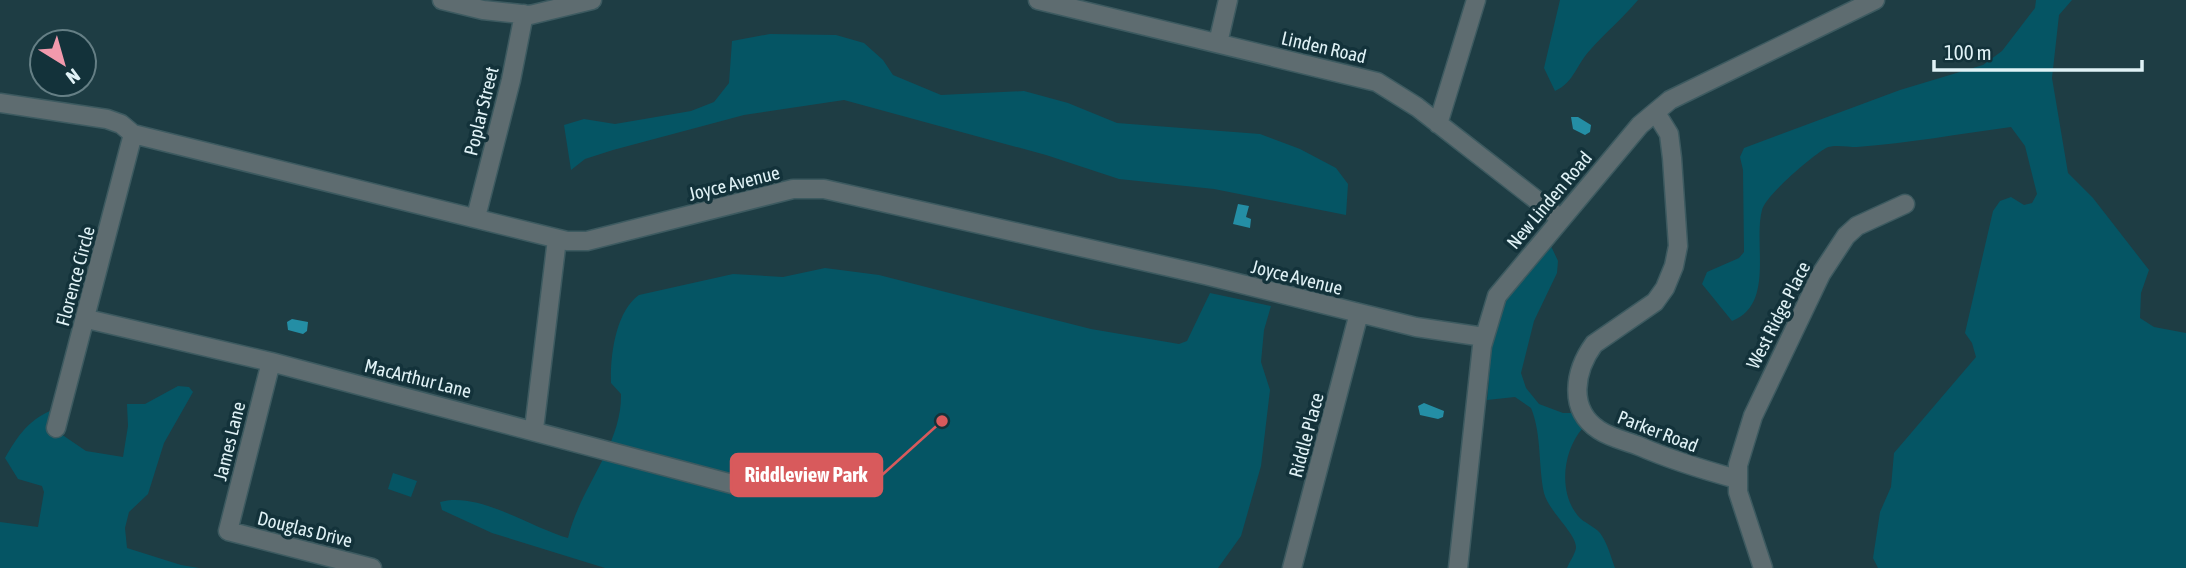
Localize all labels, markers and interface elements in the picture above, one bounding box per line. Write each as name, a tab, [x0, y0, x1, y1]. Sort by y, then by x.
street label: Linden Road	[1279, 27, 1369, 67]
north arrow	[28, 28, 98, 98]
scale bar	[1934, 28, 2142, 72]
text: 100 m	[1944, 40, 1992, 64]
text: N	[62, 64, 84, 89]
street label: Poplar Street	[459, 64, 503, 158]
street label: New Linden Road	[1502, 147, 1596, 253]
street label: Joyce Avenue	[686, 161, 782, 205]
street label: Florence Circle	[51, 224, 99, 328]
street label: Joyce Avenue	[1249, 255, 1345, 299]
street label: West Ridge Place	[1742, 258, 1814, 372]
street label: MacArthur Lane	[362, 354, 474, 402]
street label: Riddle Place	[1284, 390, 1328, 480]
street label: James Lane	[209, 399, 249, 483]
street label: Parker Road	[1615, 406, 1701, 456]
callout: Riddleview Park	[731, 454, 882, 496]
text: Riddleview Park	[744, 462, 868, 486]
street label: Douglas Drive	[255, 507, 355, 551]

